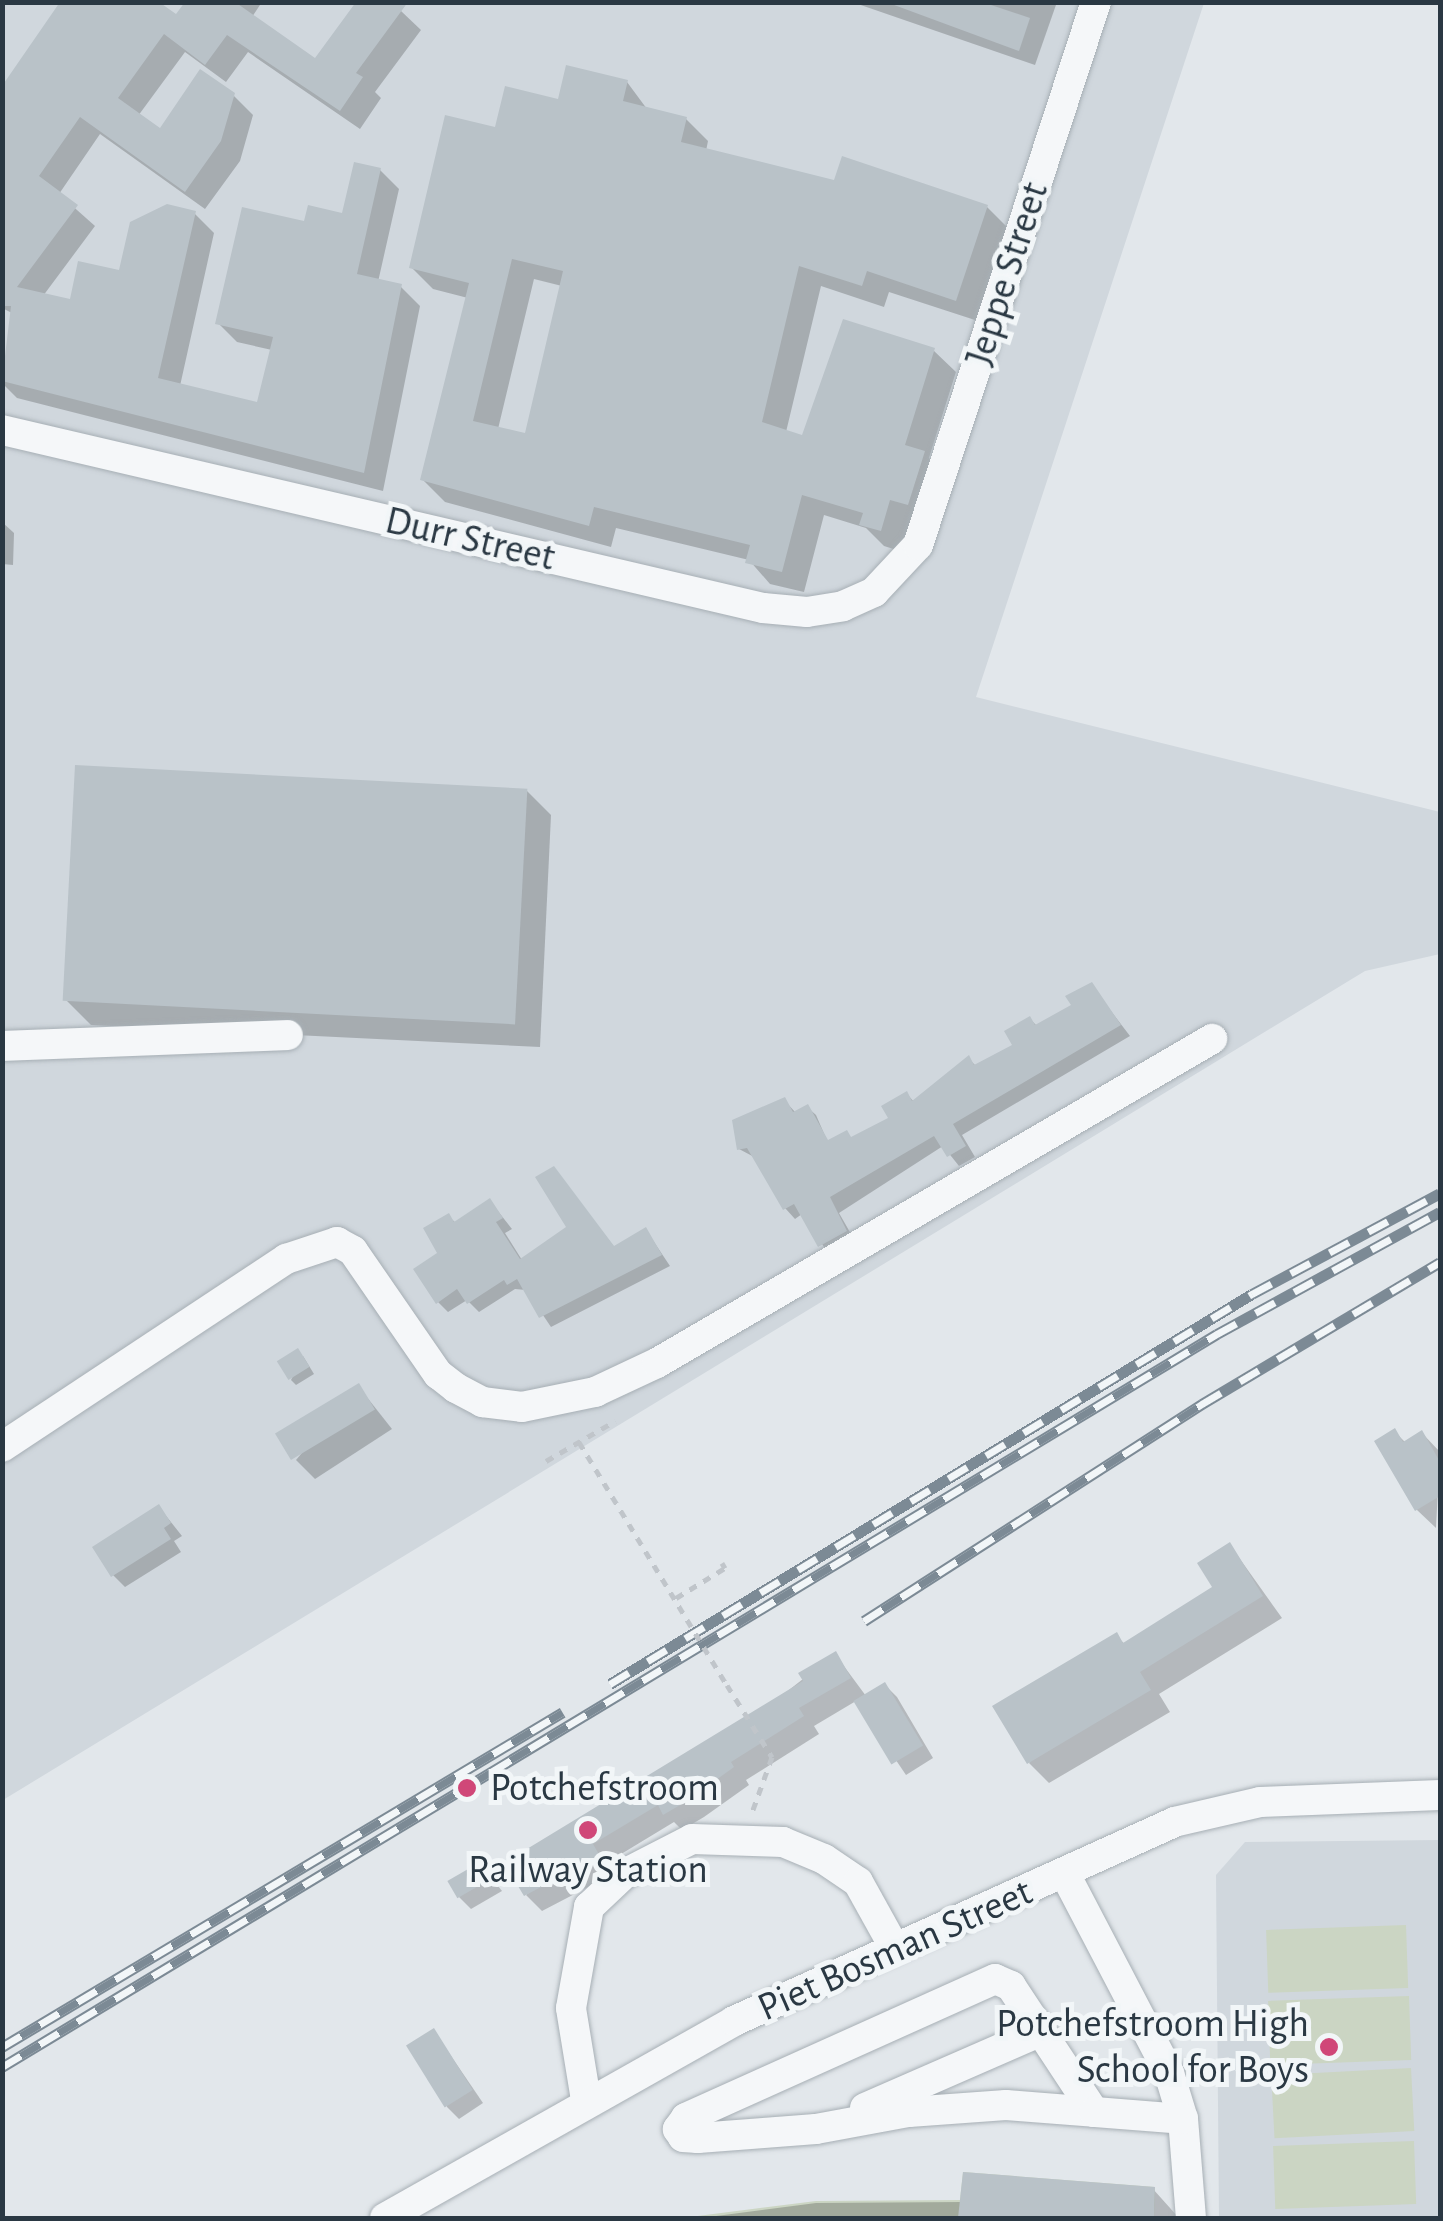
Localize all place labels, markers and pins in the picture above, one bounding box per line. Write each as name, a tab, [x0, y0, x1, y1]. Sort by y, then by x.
place label: Potchefstroom	[490, 1764, 719, 1812]
marker: Potchefstroom	[454, 1775, 480, 1801]
marker: Railway Station	[577, 1819, 599, 1841]
place label: Railway Station	[468, 1846, 708, 1894]
place label: Potchefstroom High School for Boys	[996, 2000, 1309, 2094]
marker: Potchefstroom High School for Boys	[1318, 2036, 1340, 2058]

